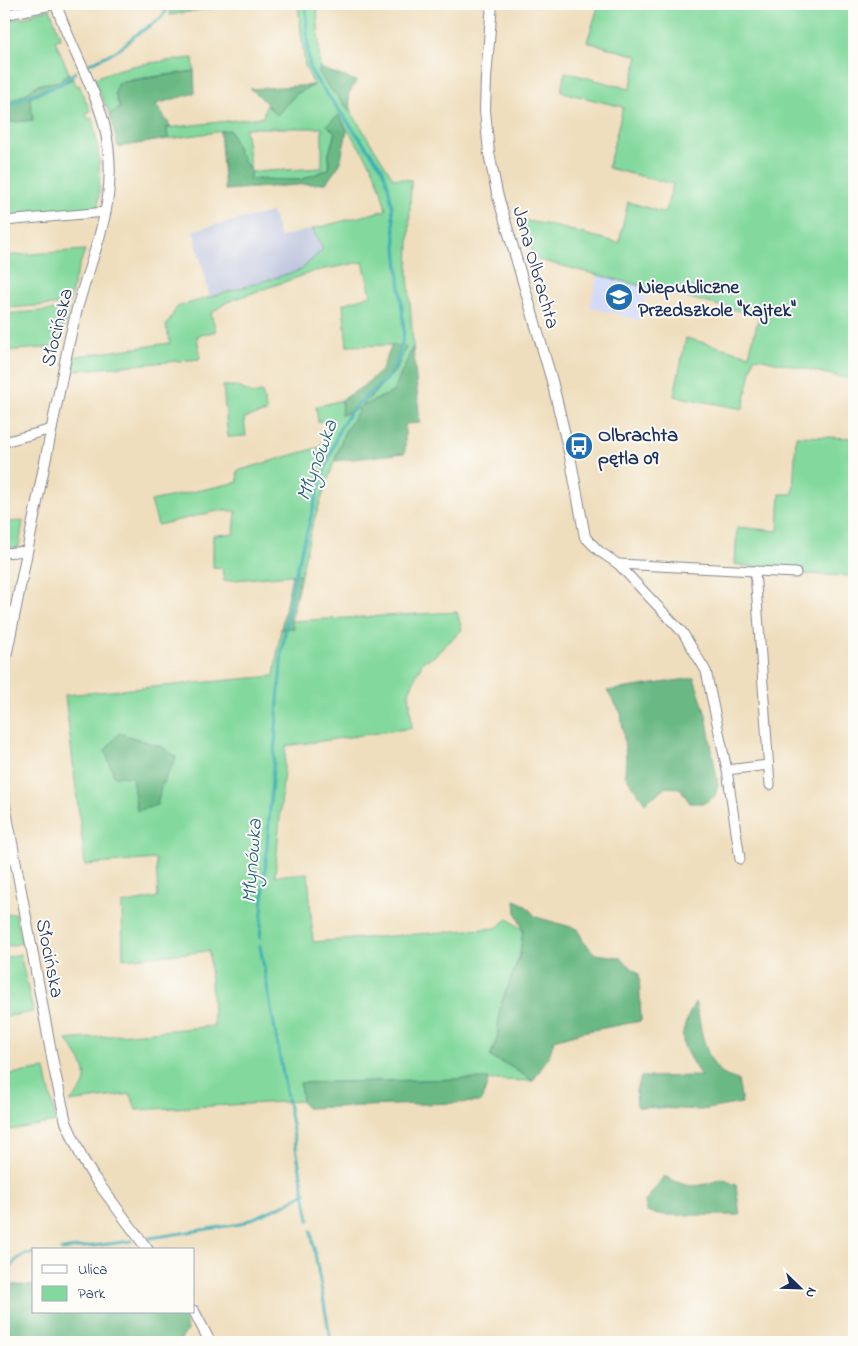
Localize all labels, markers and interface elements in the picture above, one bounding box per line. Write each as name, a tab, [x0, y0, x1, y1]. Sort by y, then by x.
street label: Jana Olbrachta	[503, 203, 566, 332]
place label: Niepubliczne Przedszkole "Kajtek"	[638, 274, 796, 326]
school or university icon: Niepubliczne Przedszkole "Kajtek"	[604, 282, 634, 312]
street label: Słocińska	[35, 285, 82, 370]
water label: Młynówka	[289, 415, 347, 505]
place label: Olbrachta pętla 09	[598, 422, 678, 474]
bus stop icon: Olbrachta pętla 09	[564, 431, 594, 461]
water label: Młynówka	[235, 817, 271, 904]
street label: Słocińska	[27, 917, 70, 1000]
legend	[32, 1248, 195, 1314]
text: Ulica	[78, 1259, 107, 1281]
north arrow	[776, 1264, 826, 1314]
text: Park	[78, 1283, 106, 1305]
text: N	[799, 1284, 822, 1301]

